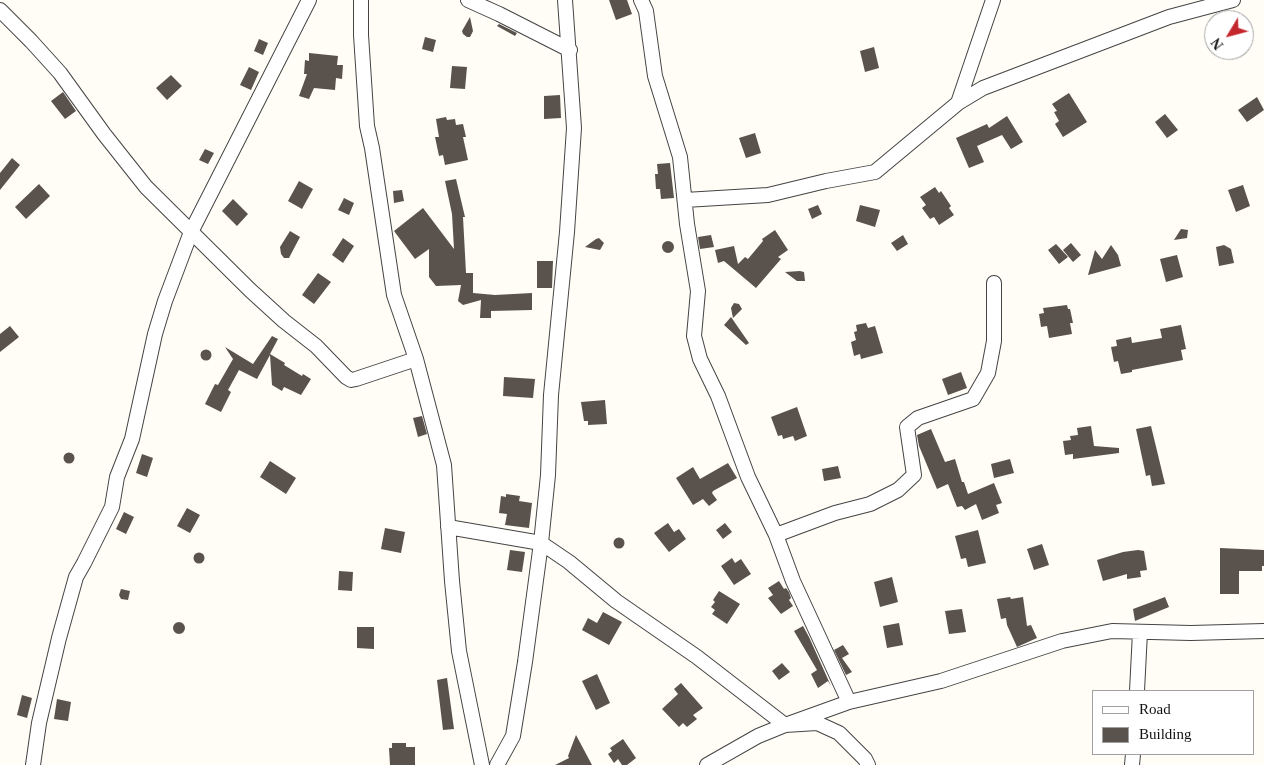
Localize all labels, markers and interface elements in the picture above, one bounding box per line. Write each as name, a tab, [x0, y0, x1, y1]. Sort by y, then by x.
north arrow	[1204, 10, 1254, 60]
text: N	[1208, 35, 1226, 52]
legend	[1092, 690, 1254, 755]
text: Road	[1139, 701, 1171, 717]
text: Building	[1139, 726, 1192, 742]

